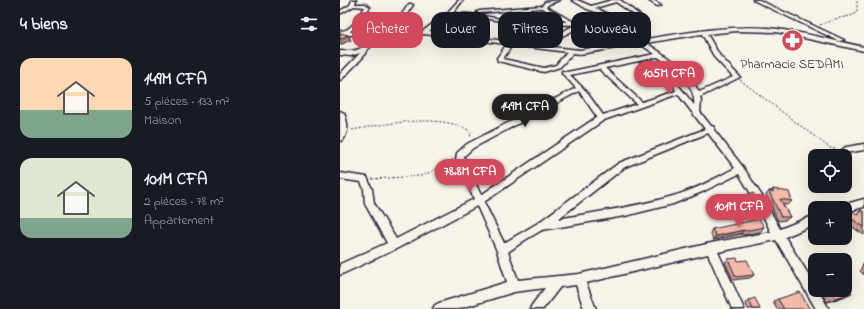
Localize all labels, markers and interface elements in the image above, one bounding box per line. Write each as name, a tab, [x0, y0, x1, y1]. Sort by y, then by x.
text: 4 biens	[20, 12, 68, 37]
chip: Acheter	[352, 12, 423, 48]
chip: Louer	[431, 12, 490, 48]
chip: Filtres	[498, 12, 563, 48]
chip: Nouveau	[571, 12, 651, 48]
icon: filters	[298, 13, 320, 35]
pharmacy icon: Pharmacie SEDAMI	[779, 28, 805, 54]
place label: Pharmacie SEDAMI	[741, 55, 844, 74]
pin: 105M CFA	[628, 61, 710, 95]
text: 105M CFA	[643, 64, 695, 83]
text: 149M CFA	[144, 67, 207, 92]
icon: home	[52, 74, 100, 122]
text: 5 pièces · 133 m²	[144, 92, 229, 111]
pin: 149M CFA	[484, 94, 566, 128]
text: 149M CFA	[501, 97, 549, 116]
text: Maison	[144, 111, 181, 130]
map controls	[808, 149, 852, 297]
button: locate	[808, 149, 852, 193]
pin: 78.8M CFA	[424, 159, 516, 193]
text: 78.8M CFA	[444, 162, 496, 181]
text: 101M CFA	[144, 167, 208, 192]
icon: home	[52, 174, 100, 222]
text: 2 pièces · 78 m²	[144, 192, 224, 211]
pin: 101M CFA	[698, 194, 780, 228]
text: 101M CFA	[715, 197, 763, 216]
button: +	[808, 201, 852, 245]
text: Appartement	[144, 211, 214, 230]
button: −	[808, 253, 852, 297]

